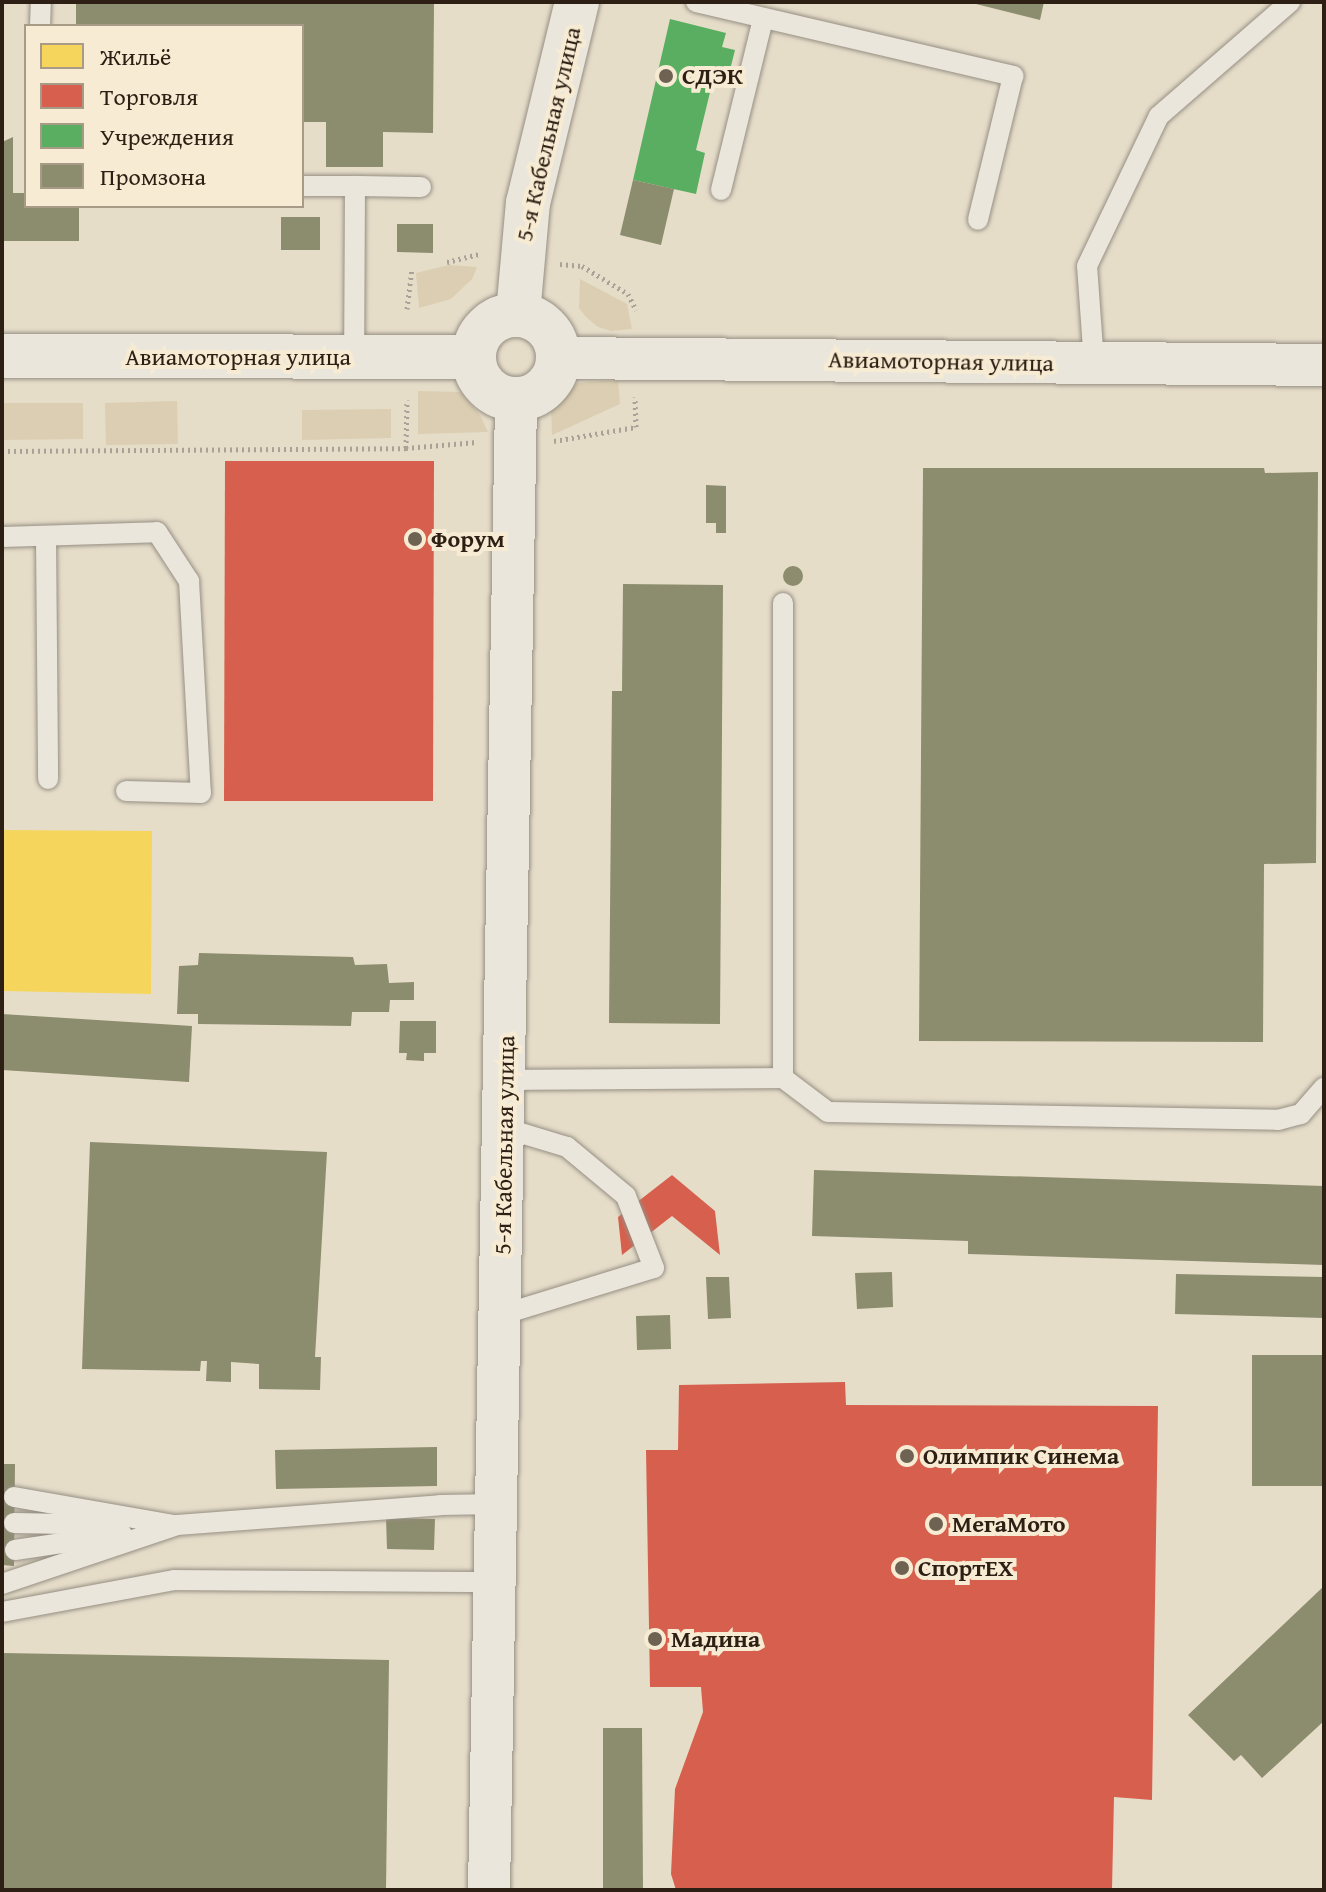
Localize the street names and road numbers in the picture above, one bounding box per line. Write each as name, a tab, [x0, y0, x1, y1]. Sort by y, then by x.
street label: 5-я Кабельная улица	[509, 24, 587, 244]
street label: Авиамоторная улица	[125, 343, 351, 371]
street label: Авиамоторная улица	[828, 345, 1054, 377]
street label: 5-я Кабельная улица	[488, 1035, 520, 1255]

